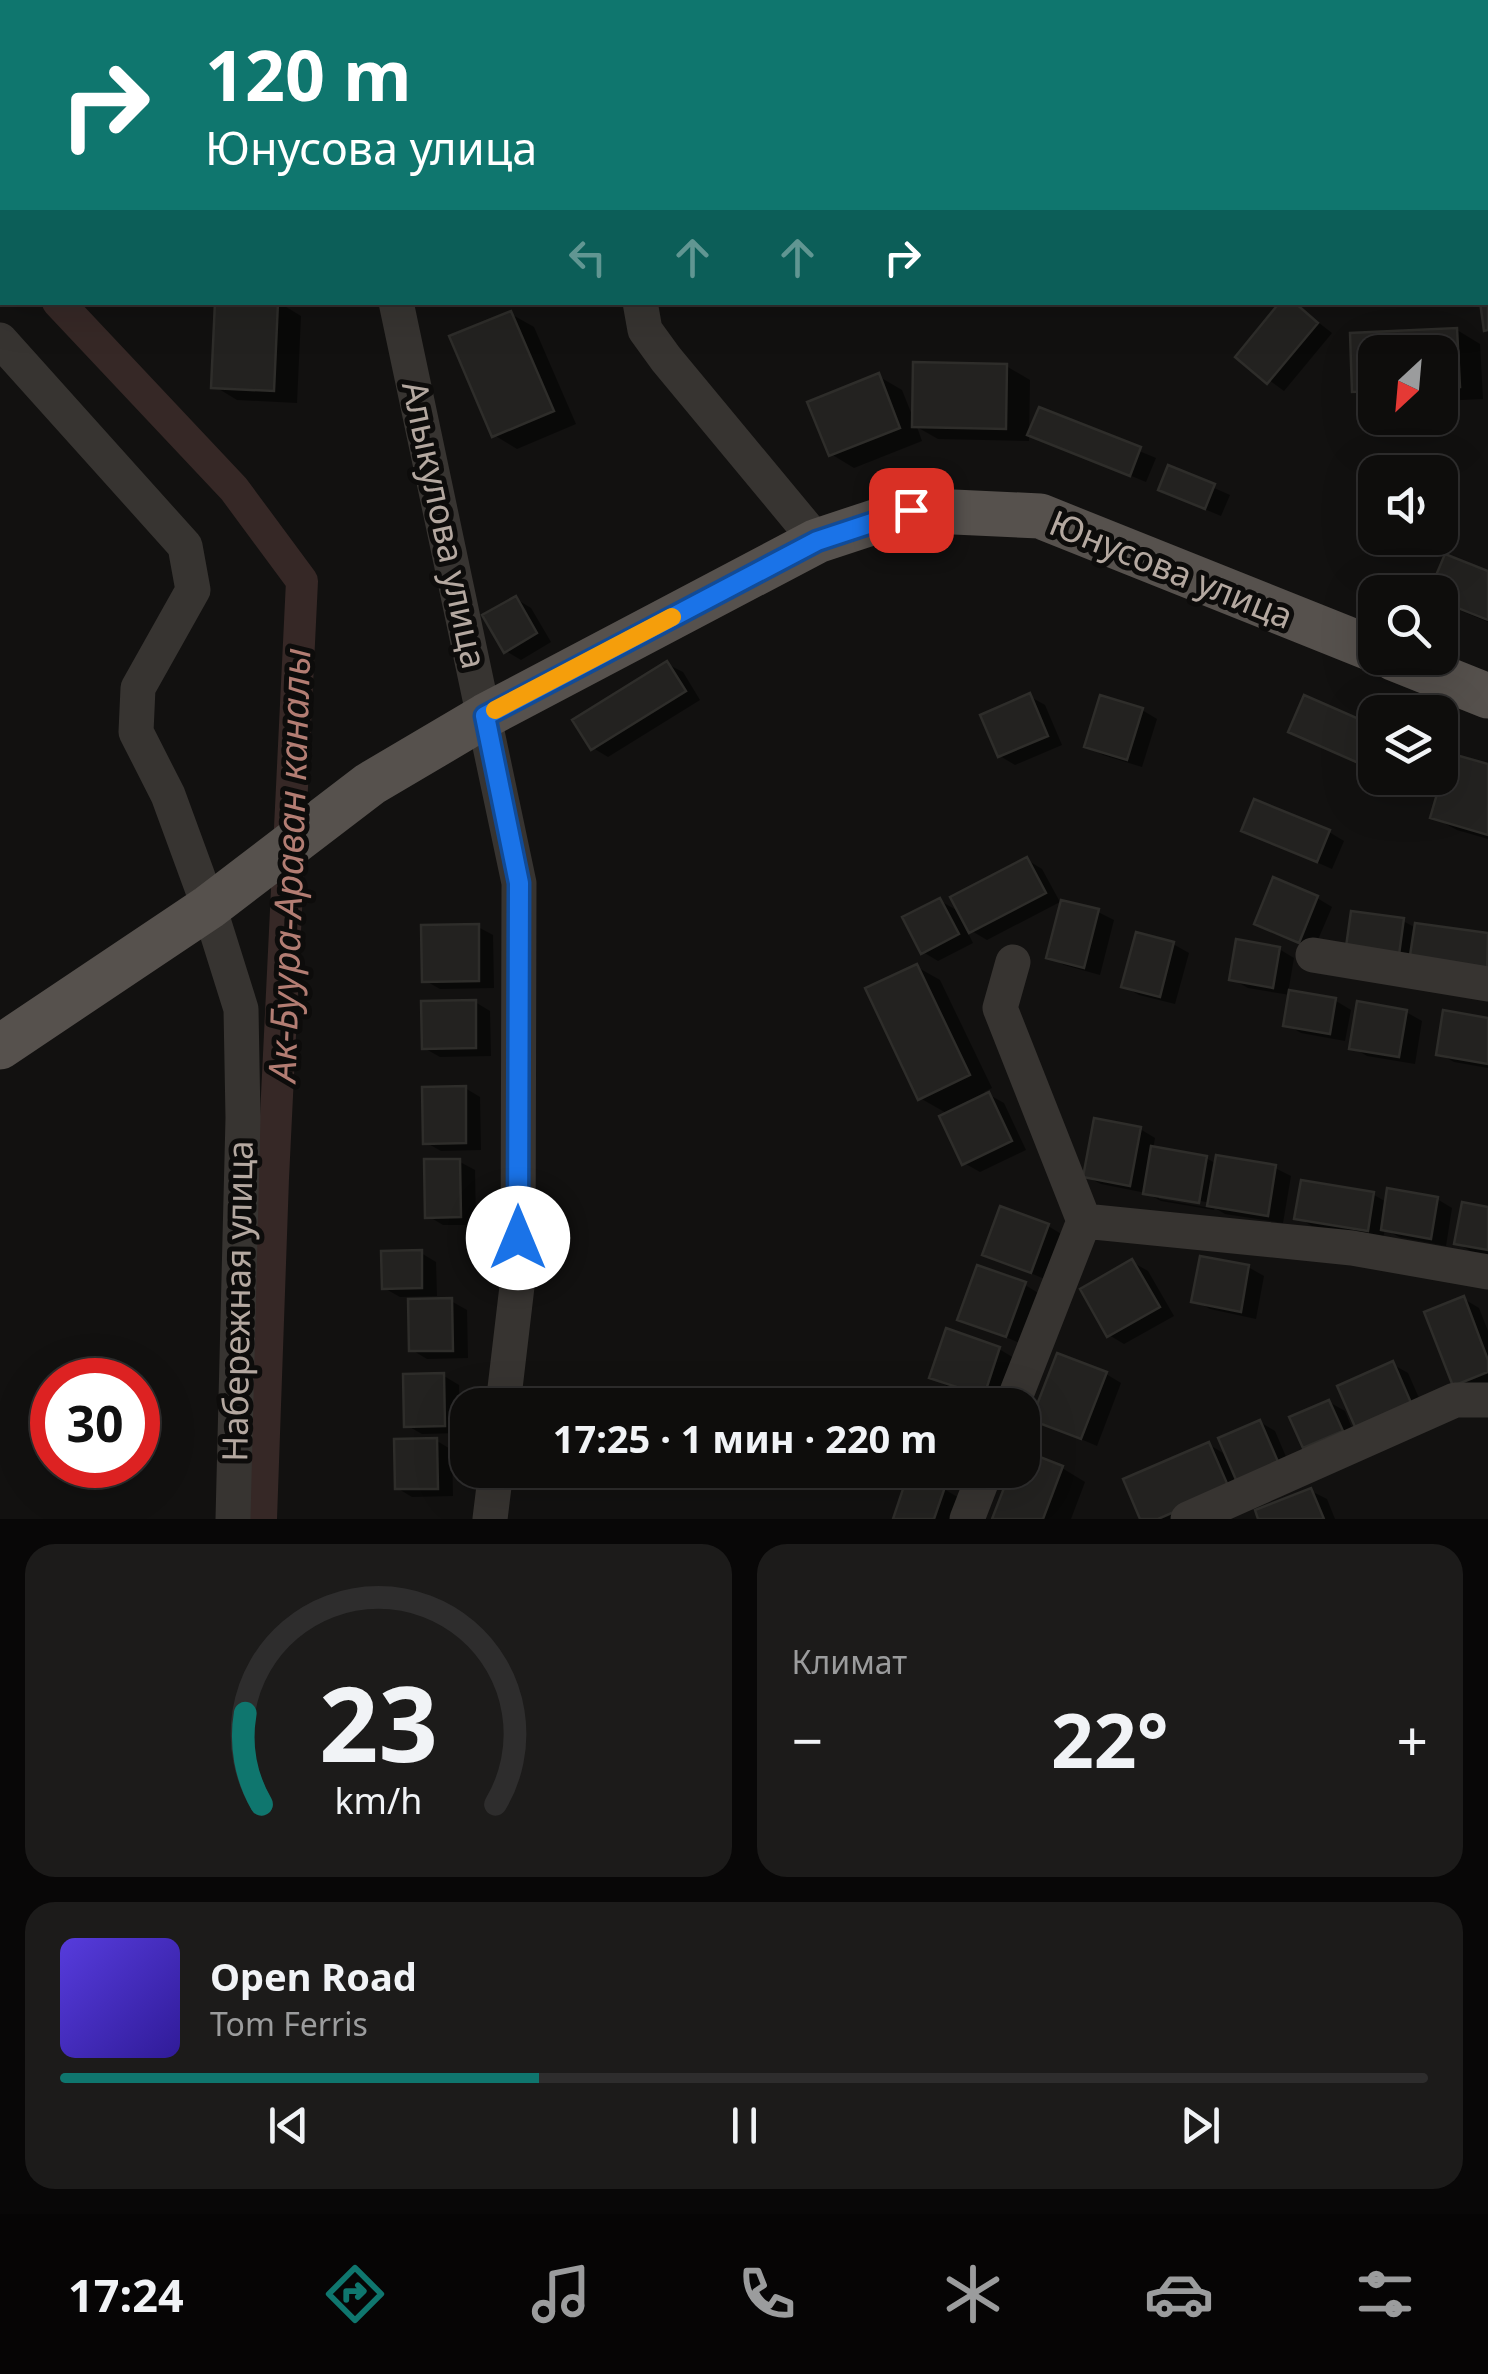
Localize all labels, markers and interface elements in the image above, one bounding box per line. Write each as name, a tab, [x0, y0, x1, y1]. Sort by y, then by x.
text: 120 m	[205, 26, 412, 122]
icon: right	[40, 40, 170, 170]
text: Юнусова улица	[205, 117, 537, 178]
icon: left	[560, 230, 615, 285]
icon: ahead	[665, 230, 720, 285]
icon: ahead	[770, 230, 825, 285]
icon: right	[875, 230, 930, 285]
north arrow	[1358, 335, 1458, 435]
map controls	[1358, 335, 1458, 795]
street label: Алыкулова улица	[392, 377, 499, 673]
button: sound	[1358, 455, 1458, 555]
pin	[869, 468, 954, 553]
icon: arrive	[884, 483, 939, 538]
street label: Юнусова улица	[1043, 498, 1300, 639]
button: search	[1358, 575, 1458, 675]
water label: Ак-Буура-Араван каналы	[254, 647, 322, 1086]
button: layers	[1358, 695, 1458, 795]
street label: Набережная улица	[210, 1140, 263, 1462]
position arrow	[466, 1186, 570, 1290]
speed limit sign: 30	[30, 1358, 160, 1488]
text: 17:25 · 1 мин · 220 m	[553, 1412, 937, 1464]
text: Климат	[792, 1640, 907, 1683]
text: 23	[319, 1651, 438, 1792]
text: 22°	[1051, 1688, 1169, 1790]
text: −	[792, 1702, 823, 1777]
text: +	[1397, 1702, 1428, 1777]
text: km/h	[334, 1776, 422, 1824]
text: Open Road	[210, 1950, 417, 2002]
text: Tom Ferris	[210, 2002, 368, 2045]
icon: previous	[261, 2098, 316, 2153]
icon: pause	[717, 2098, 772, 2153]
icon: next	[1173, 2098, 1228, 2153]
icon: directions	[320, 2259, 390, 2329]
icon: music	[526, 2259, 596, 2329]
icon: phone	[732, 2259, 802, 2329]
icon: climate	[938, 2259, 1008, 2329]
icon: car	[1144, 2259, 1214, 2329]
icon: filters	[1350, 2259, 1420, 2329]
text: 17:24	[68, 2264, 184, 2325]

